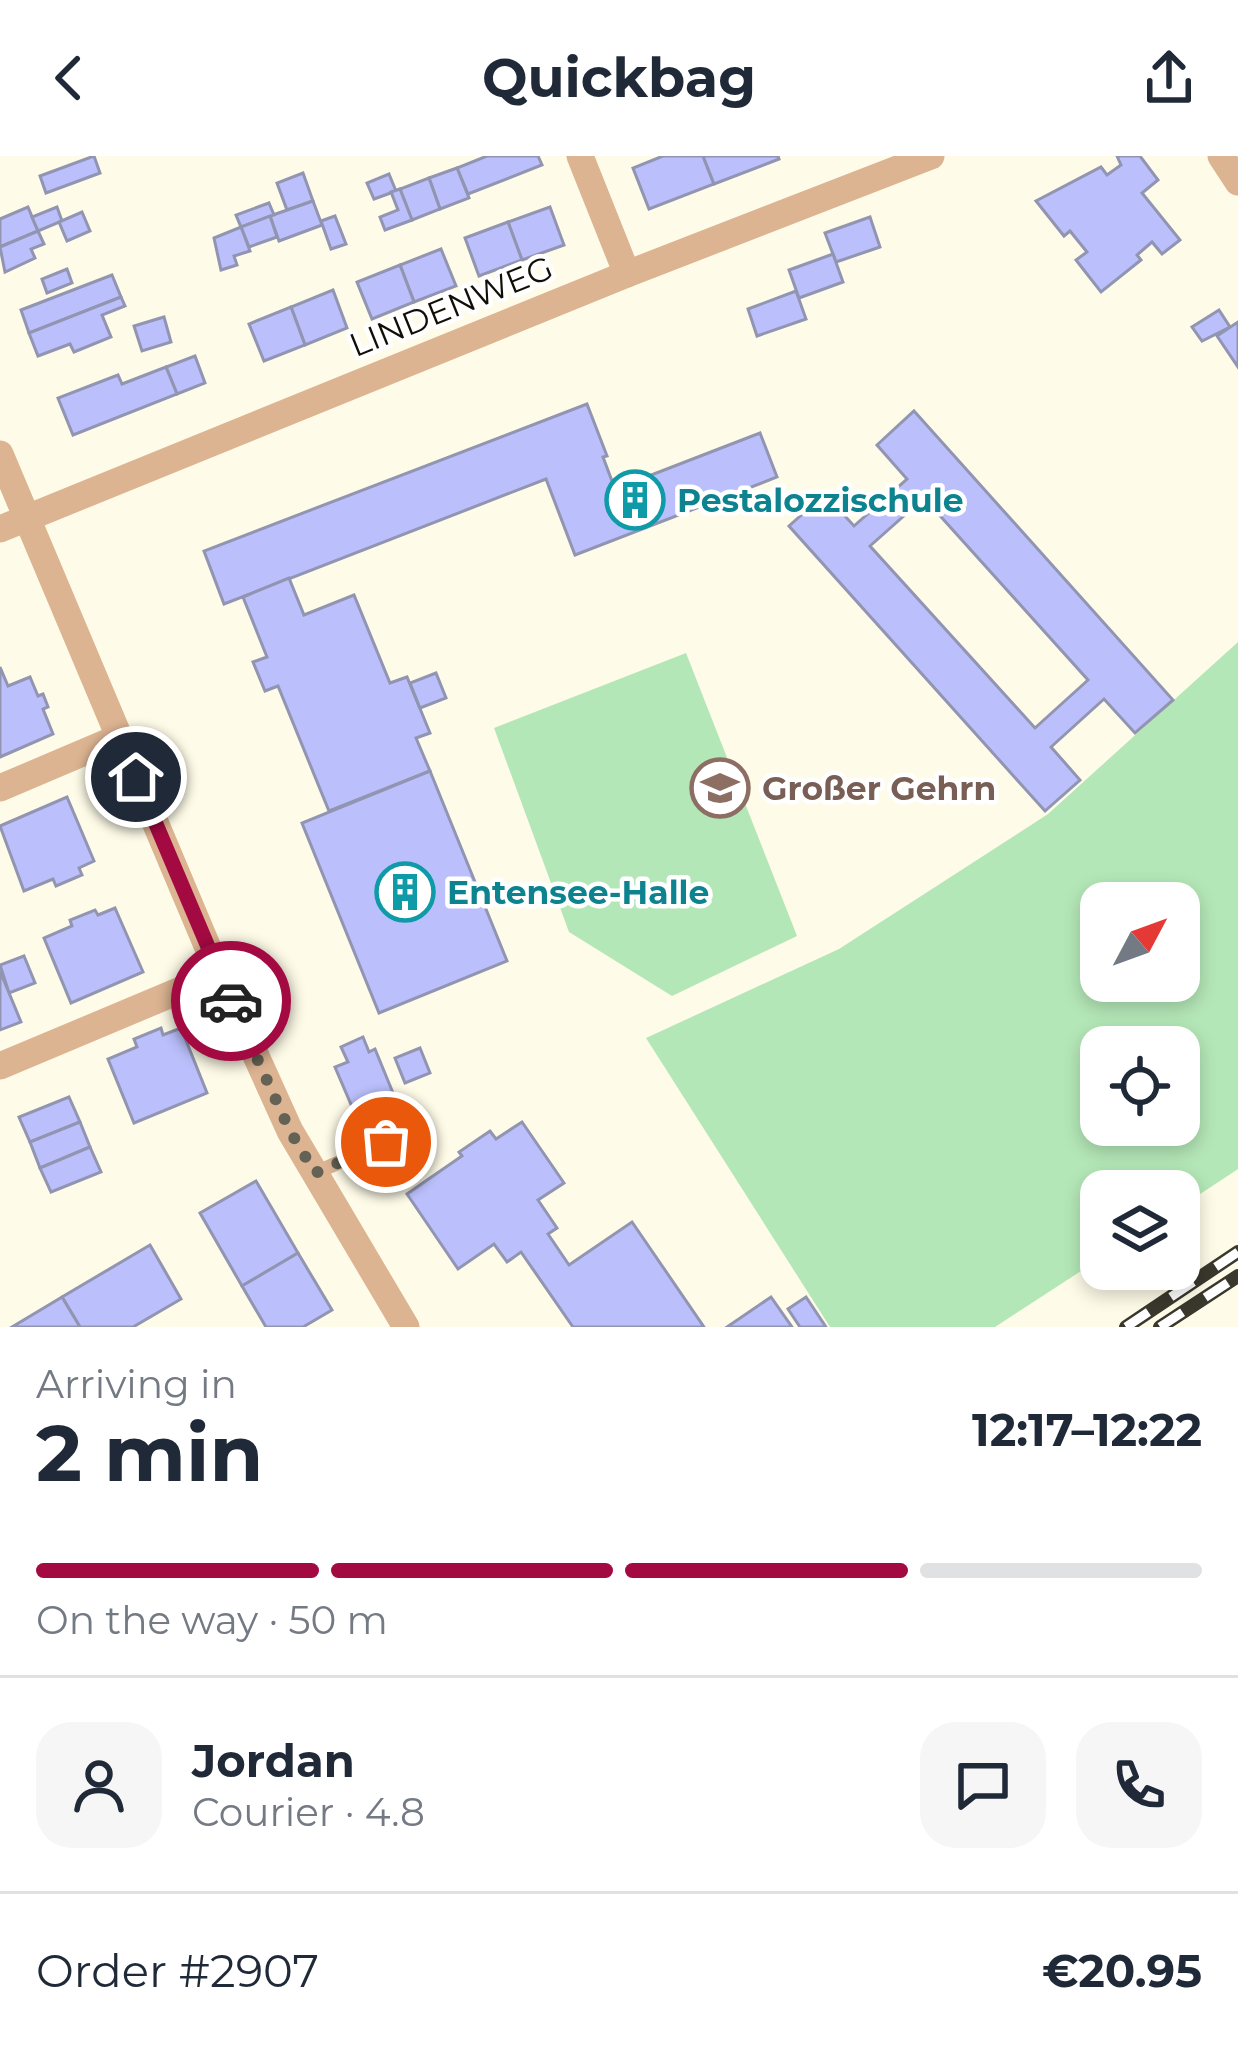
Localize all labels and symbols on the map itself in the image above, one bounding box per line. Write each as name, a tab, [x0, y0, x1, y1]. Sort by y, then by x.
street label: LINDENWEG	[344, 247, 558, 365]
building icon: Pestalozzischule	[604, 469, 666, 531]
place label: Pestalozzischule	[677, 480, 964, 520]
pin	[85, 726, 187, 828]
school or university icon: Großer Gehrn	[689, 757, 751, 819]
place label: Großer Gehrn	[762, 768, 996, 808]
building icon: Entensee-Halle	[374, 861, 436, 923]
place label: Entensee-Halle	[447, 872, 709, 912]
north arrow	[1080, 882, 1200, 1002]
courier	[171, 941, 291, 1061]
pin	[335, 1091, 437, 1193]

